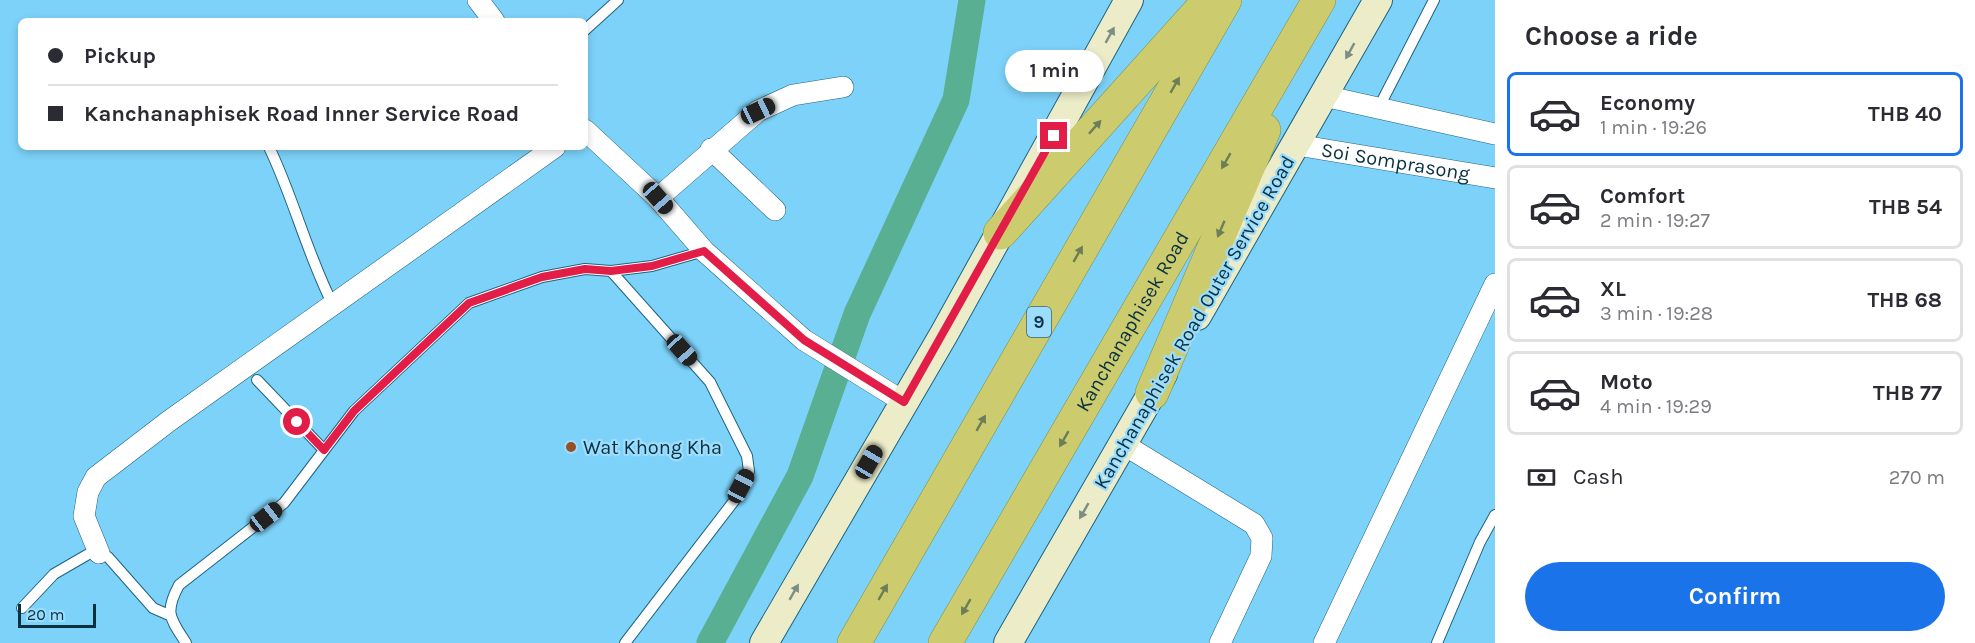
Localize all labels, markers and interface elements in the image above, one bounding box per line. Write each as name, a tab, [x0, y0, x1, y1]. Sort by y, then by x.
text: Choose a ride	[1525, 20, 1698, 52]
one-way arrow	[1105, 26, 1115, 43]
text: Pickup	[84, 43, 156, 69]
one-way arrow	[1345, 43, 1355, 60]
callout: 1 min	[1004, 49, 1104, 91]
text: 1 min	[1029, 59, 1080, 82]
one-way arrow	[1170, 77, 1180, 94]
icon: car	[1528, 87, 1582, 141]
text: Economy	[1600, 90, 1695, 116]
car	[738, 95, 778, 127]
text: Kanchanaphisek Road Inner Service Road	[84, 101, 519, 127]
text: THB 40	[1868, 101, 1942, 127]
text: 1 min · 19:26	[1600, 116, 1707, 139]
one-way arrow	[1088, 120, 1101, 135]
route end	[1040, 122, 1067, 149]
street label: Soi Somprasong	[1320, 138, 1472, 186]
street label: Kanchanaphisek Road Outer Service Road	[1089, 152, 1300, 493]
one-way arrow	[1220, 153, 1231, 169]
car	[639, 179, 677, 217]
icon: car	[1528, 180, 1582, 234]
text: Comfort	[1600, 183, 1685, 209]
text: THB 54	[1869, 194, 1942, 220]
text: 2 min · 19:27	[1600, 209, 1710, 232]
one-way arrow	[1217, 221, 1226, 238]
street label: Kanchanaphisek Road	[1071, 228, 1194, 416]
one-way arrow	[1073, 246, 1083, 263]
icon: car	[1528, 273, 1582, 327]
text: XL	[1600, 276, 1626, 302]
text: THB 68	[1867, 287, 1942, 313]
text: 3 min · 19:28	[1600, 302, 1713, 325]
road number: 9	[1027, 307, 1051, 337]
car	[663, 331, 701, 369]
icon: car	[1528, 366, 1582, 420]
text: Moto	[1600, 369, 1653, 395]
text: THB 77	[1873, 380, 1942, 406]
text: 4 min · 19:29	[1600, 395, 1712, 418]
route start	[283, 408, 310, 435]
one-way arrow	[975, 415, 986, 431]
one-way arrow	[1059, 431, 1069, 448]
place label: Wat Khong Kha	[583, 436, 722, 459]
marker: Wat Khong Kha	[564, 440, 578, 454]
car	[852, 442, 886, 482]
icon: cash	[1525, 461, 1558, 494]
text: Cash	[1573, 464, 1623, 490]
car	[725, 466, 757, 506]
text: 270 m	[1889, 466, 1945, 489]
car	[246, 499, 286, 535]
one-way arrow	[1079, 503, 1089, 520]
button: Confirm	[1525, 562, 1945, 631]
one-way arrow	[788, 584, 799, 600]
one-way arrow	[878, 584, 889, 600]
one-way arrow	[961, 599, 971, 616]
scale bar	[18, 601, 96, 628]
text: 20 m	[27, 605, 65, 624]

